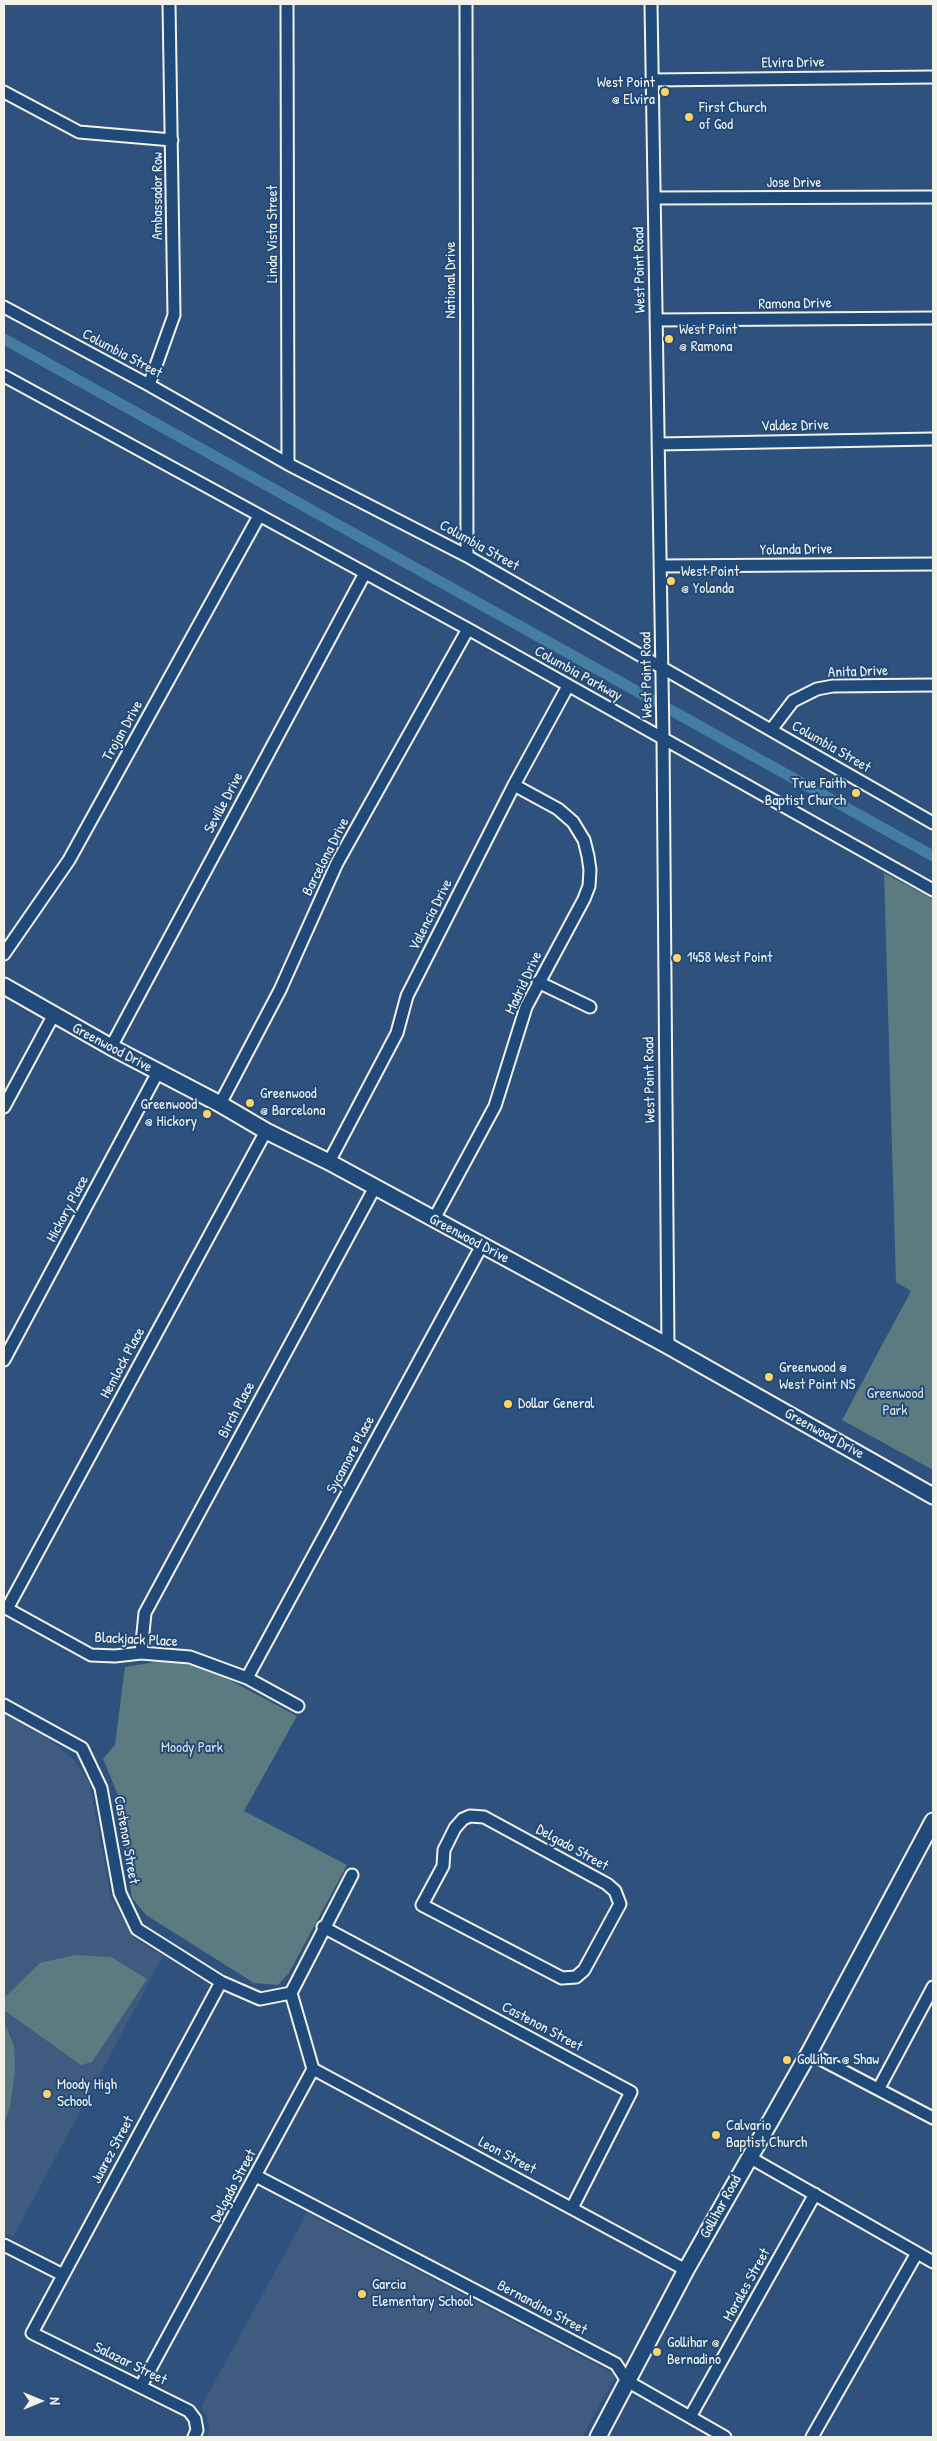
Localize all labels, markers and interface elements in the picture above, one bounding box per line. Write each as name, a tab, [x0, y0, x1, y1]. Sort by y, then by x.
street label: Elvira Drive	[761, 53, 825, 73]
place label: West Point @ Elvira	[597, 74, 655, 109]
marker: West Point @ Elvira	[659, 86, 671, 98]
place label: First Church of God	[699, 99, 767, 134]
marker: First Church of God	[683, 111, 695, 123]
street label: Ambassador Row	[149, 152, 167, 240]
street label: Jose Drive	[766, 174, 822, 192]
street label: Linda Vista Street	[264, 185, 282, 283]
street label: West Point Road	[630, 227, 650, 313]
street label: National Drive	[442, 242, 460, 318]
street label: Ramona Drive	[758, 294, 832, 314]
place label: West Point @ Ramona	[679, 321, 737, 356]
street label: Columbia Street	[79, 325, 165, 383]
marker: West Point @ Ramona	[663, 333, 675, 345]
street label: Valdez Drive	[761, 416, 829, 436]
street label: Columbia Street	[436, 517, 522, 575]
street label: Yolanda Drive	[759, 540, 833, 560]
place label: West Point @ Yolanda	[681, 563, 739, 598]
marker: West Point @ Yolanda	[665, 575, 677, 587]
street label: West Point Road	[637, 632, 657, 718]
street label: Columbia Parkway	[531, 642, 625, 706]
street label: Anita Drive	[828, 662, 888, 682]
street label: Trojan Drive	[99, 697, 147, 765]
street label: Columbia Street	[788, 717, 874, 777]
street label: Seville Drive	[200, 769, 248, 837]
place label: True Faith Baptist Church	[765, 775, 846, 810]
marker: True Faith Baptist Church	[850, 787, 862, 799]
street label: Barcelona Drive	[299, 815, 353, 899]
street label: Valencia Drive	[405, 876, 457, 954]
street label: Madrid Drive	[502, 949, 546, 1017]
place label: 1458 West Point	[687, 949, 773, 967]
marker: 1458 West Point	[671, 952, 683, 964]
street label: Greenwood Drive	[69, 1019, 155, 1077]
street label: West Point Road	[640, 1037, 660, 1123]
place label: Greenwood @ Barcelona	[260, 1085, 325, 1120]
place label: Greenwood @ Hickory	[140, 1096, 197, 1131]
marker: Greenwood @ Barcelona	[244, 1097, 256, 1109]
marker: Greenwood @ Hickory	[201, 1108, 213, 1120]
street label: Hickory Place	[43, 1173, 93, 1245]
street label: Greenwood Drive	[426, 1210, 512, 1268]
street label: Hemlock Place	[97, 1325, 149, 1401]
place label: Greenwood @ West Point NS	[779, 1359, 855, 1394]
marker: Greenwood @ West Point NS	[763, 1371, 775, 1383]
street label: Birch Place	[215, 1379, 259, 1441]
park label: Greenwood Park	[867, 1385, 923, 1420]
place label: Dollar General	[518, 1395, 594, 1413]
marker: Dollar General	[502, 1398, 514, 1410]
street label: Greenwood Drive	[781, 1405, 867, 1463]
street label: Sycamore Place	[323, 1413, 379, 1497]
street label: Blackjack Place	[94, 1629, 178, 1651]
park label: Moody Park	[161, 1739, 223, 1757]
street label: Castenon Street	[109, 1795, 143, 1885]
street label: Delgado Street	[533, 1821, 611, 1875]
street label: Castenon Street	[498, 1998, 586, 2056]
place label: Gollihar @ Shaw	[797, 2051, 879, 2069]
marker: Gollihar @ Shaw	[781, 2054, 793, 2066]
place label: Moody High School	[57, 2076, 117, 2111]
marker: Moody High School	[41, 2088, 53, 2100]
street label: Juarez Street	[88, 2113, 138, 2187]
place label: Calvario Baptist Church	[726, 2117, 807, 2152]
marker: Calvario Baptist Church	[710, 2129, 722, 2141]
street label: Leon Street	[475, 2133, 539, 2179]
street label: Delgado Street	[207, 2146, 261, 2226]
street label: Gollihar Road	[696, 2172, 746, 2242]
street label: Morales Street	[720, 2245, 774, 2325]
place label: Garcia Elementary School	[372, 2276, 473, 2311]
street label: Bernandino Street	[494, 2277, 590, 2339]
marker: Garcia Elementary School	[356, 2288, 368, 2300]
place label: Gollihar @ Bernadino	[667, 2334, 721, 2369]
street label: Salazar Street	[91, 2339, 169, 2389]
marker: Gollihar @ Bernadino	[651, 2346, 663, 2358]
north arrow	[15, 2376, 65, 2426]
text: N	[46, 2397, 65, 2405]

